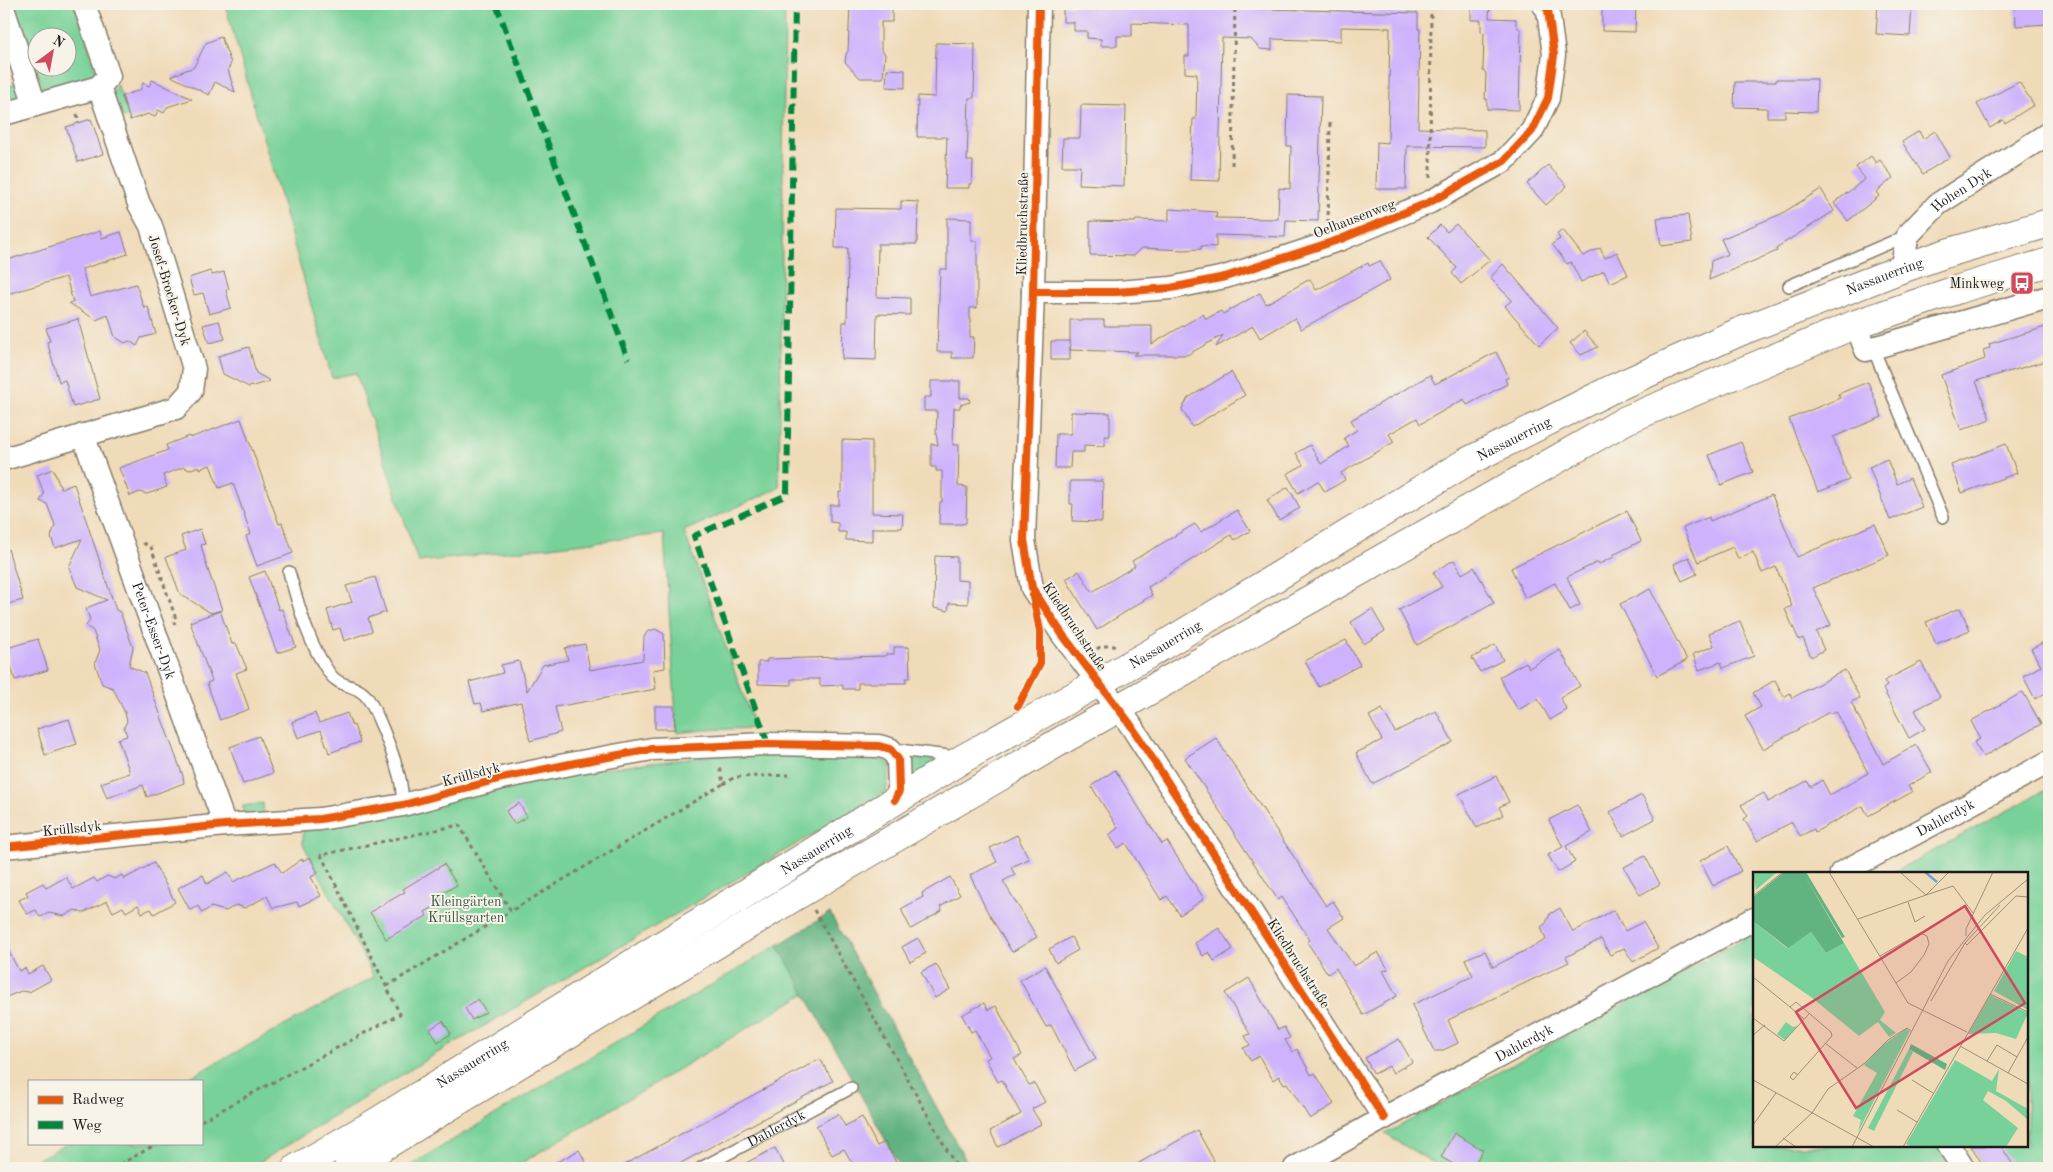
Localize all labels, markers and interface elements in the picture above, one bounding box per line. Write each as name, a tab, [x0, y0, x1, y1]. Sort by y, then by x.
north arrow	[28, 28, 78, 78]
text: N	[50, 33, 67, 51]
street label: Hohen Dyk	[1929, 166, 1994, 215]
street label: Kliedbruchstraße	[1015, 172, 1031, 276]
street label: Oelhausenweg	[1312, 197, 1398, 241]
street label: Josef-Brocker-Dyk	[145, 233, 193, 348]
street label: Nassauerring	[1844, 256, 1925, 298]
bus stop icon: Minkweg	[2009, 270, 2035, 296]
place label: Minkweg	[1949, 277, 2004, 291]
street label: Nassauerring	[1475, 415, 1554, 464]
street label: Peter-Esser-Dyk	[129, 580, 177, 681]
street label: Kliedbruchstraße	[1039, 580, 1109, 673]
street label: Nassauerring	[1127, 618, 1204, 672]
street label: Krüllsdyk	[441, 761, 502, 789]
street label: Dahlerdyk	[1914, 797, 1977, 839]
street label: Krüllsdyk	[42, 819, 102, 839]
street label: Nassauerring	[778, 823, 855, 878]
inset map	[1753, 872, 2028, 1147]
park label: Kleingärten Krüllsgarten	[428, 895, 505, 925]
street label: Kliedbruchstraße	[1264, 916, 1332, 1011]
street label: Dahlerdyk	[1493, 1022, 1556, 1065]
street label: Nassauerring	[434, 1036, 511, 1091]
legend	[28, 1080, 202, 1144]
text: Radweg	[72, 1093, 124, 1108]
street label: Dahlerdyk	[745, 1108, 808, 1150]
text: Weg	[72, 1119, 102, 1134]

